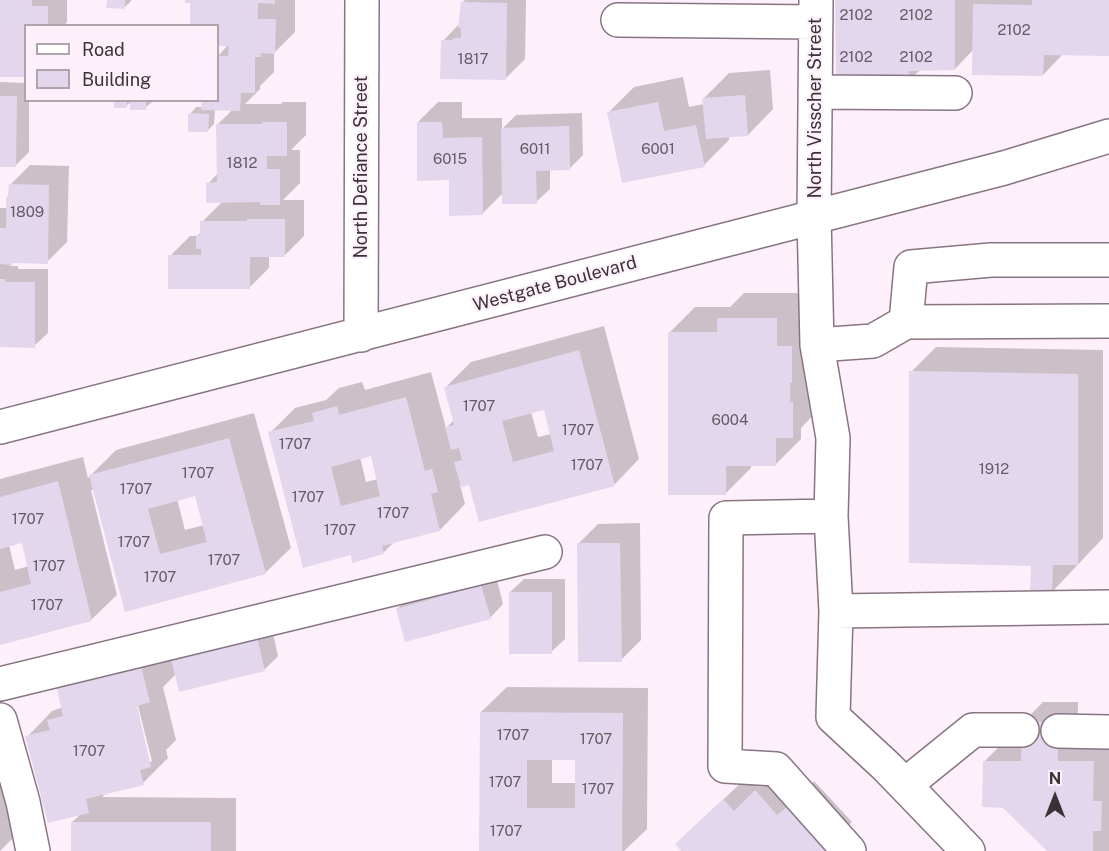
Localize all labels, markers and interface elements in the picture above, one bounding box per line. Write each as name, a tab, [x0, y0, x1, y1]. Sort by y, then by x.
house number: 2102	[839, 6, 873, 24]
house number: 2102	[899, 6, 933, 24]
street label: North Visscher Street	[804, 17, 826, 199]
house number: 2102	[997, 21, 1031, 39]
legend	[24, 24, 219, 102]
text: Road	[82, 39, 125, 60]
house number: 2102	[839, 48, 873, 66]
house number: 2102	[899, 48, 933, 66]
house number: 1817	[458, 50, 488, 68]
text: Building	[82, 69, 151, 90]
street label: North Defiance Street	[350, 75, 372, 259]
house number: 6011	[520, 140, 550, 158]
house number: 6001	[641, 140, 675, 158]
house number: 6015	[433, 150, 467, 168]
house number: 1812	[227, 154, 257, 172]
house number: 1809	[10, 203, 44, 221]
street label: Westgate Boulevard	[471, 252, 639, 316]
house number: 1707	[463, 397, 495, 415]
house number: 6004	[712, 411, 748, 429]
house number: 1707	[562, 421, 594, 439]
house number: 1707	[279, 435, 311, 453]
house number: 1707	[571, 456, 603, 474]
house number: 1912	[979, 460, 1009, 478]
house number: 1707	[182, 464, 214, 482]
house number: 1707	[120, 480, 152, 498]
house number: 1707	[292, 488, 324, 506]
house number: 1707	[377, 504, 409, 522]
house number: 1707	[12, 510, 44, 528]
house number: 1707	[324, 521, 356, 539]
house number: 1707	[118, 533, 150, 551]
house number: 1707	[208, 551, 240, 569]
house number: 1707	[33, 557, 65, 575]
house number: 1707	[144, 568, 176, 586]
house number: 1707	[31, 596, 63, 614]
house number: 1707	[497, 726, 529, 744]
house number: 1707	[580, 730, 612, 748]
house number: 1707	[73, 742, 105, 760]
north arrow	[1025, 767, 1085, 827]
text: N	[1049, 769, 1061, 788]
house number: 1707	[489, 773, 521, 791]
house number: 1707	[582, 780, 614, 798]
house number: 1707	[490, 822, 522, 840]

